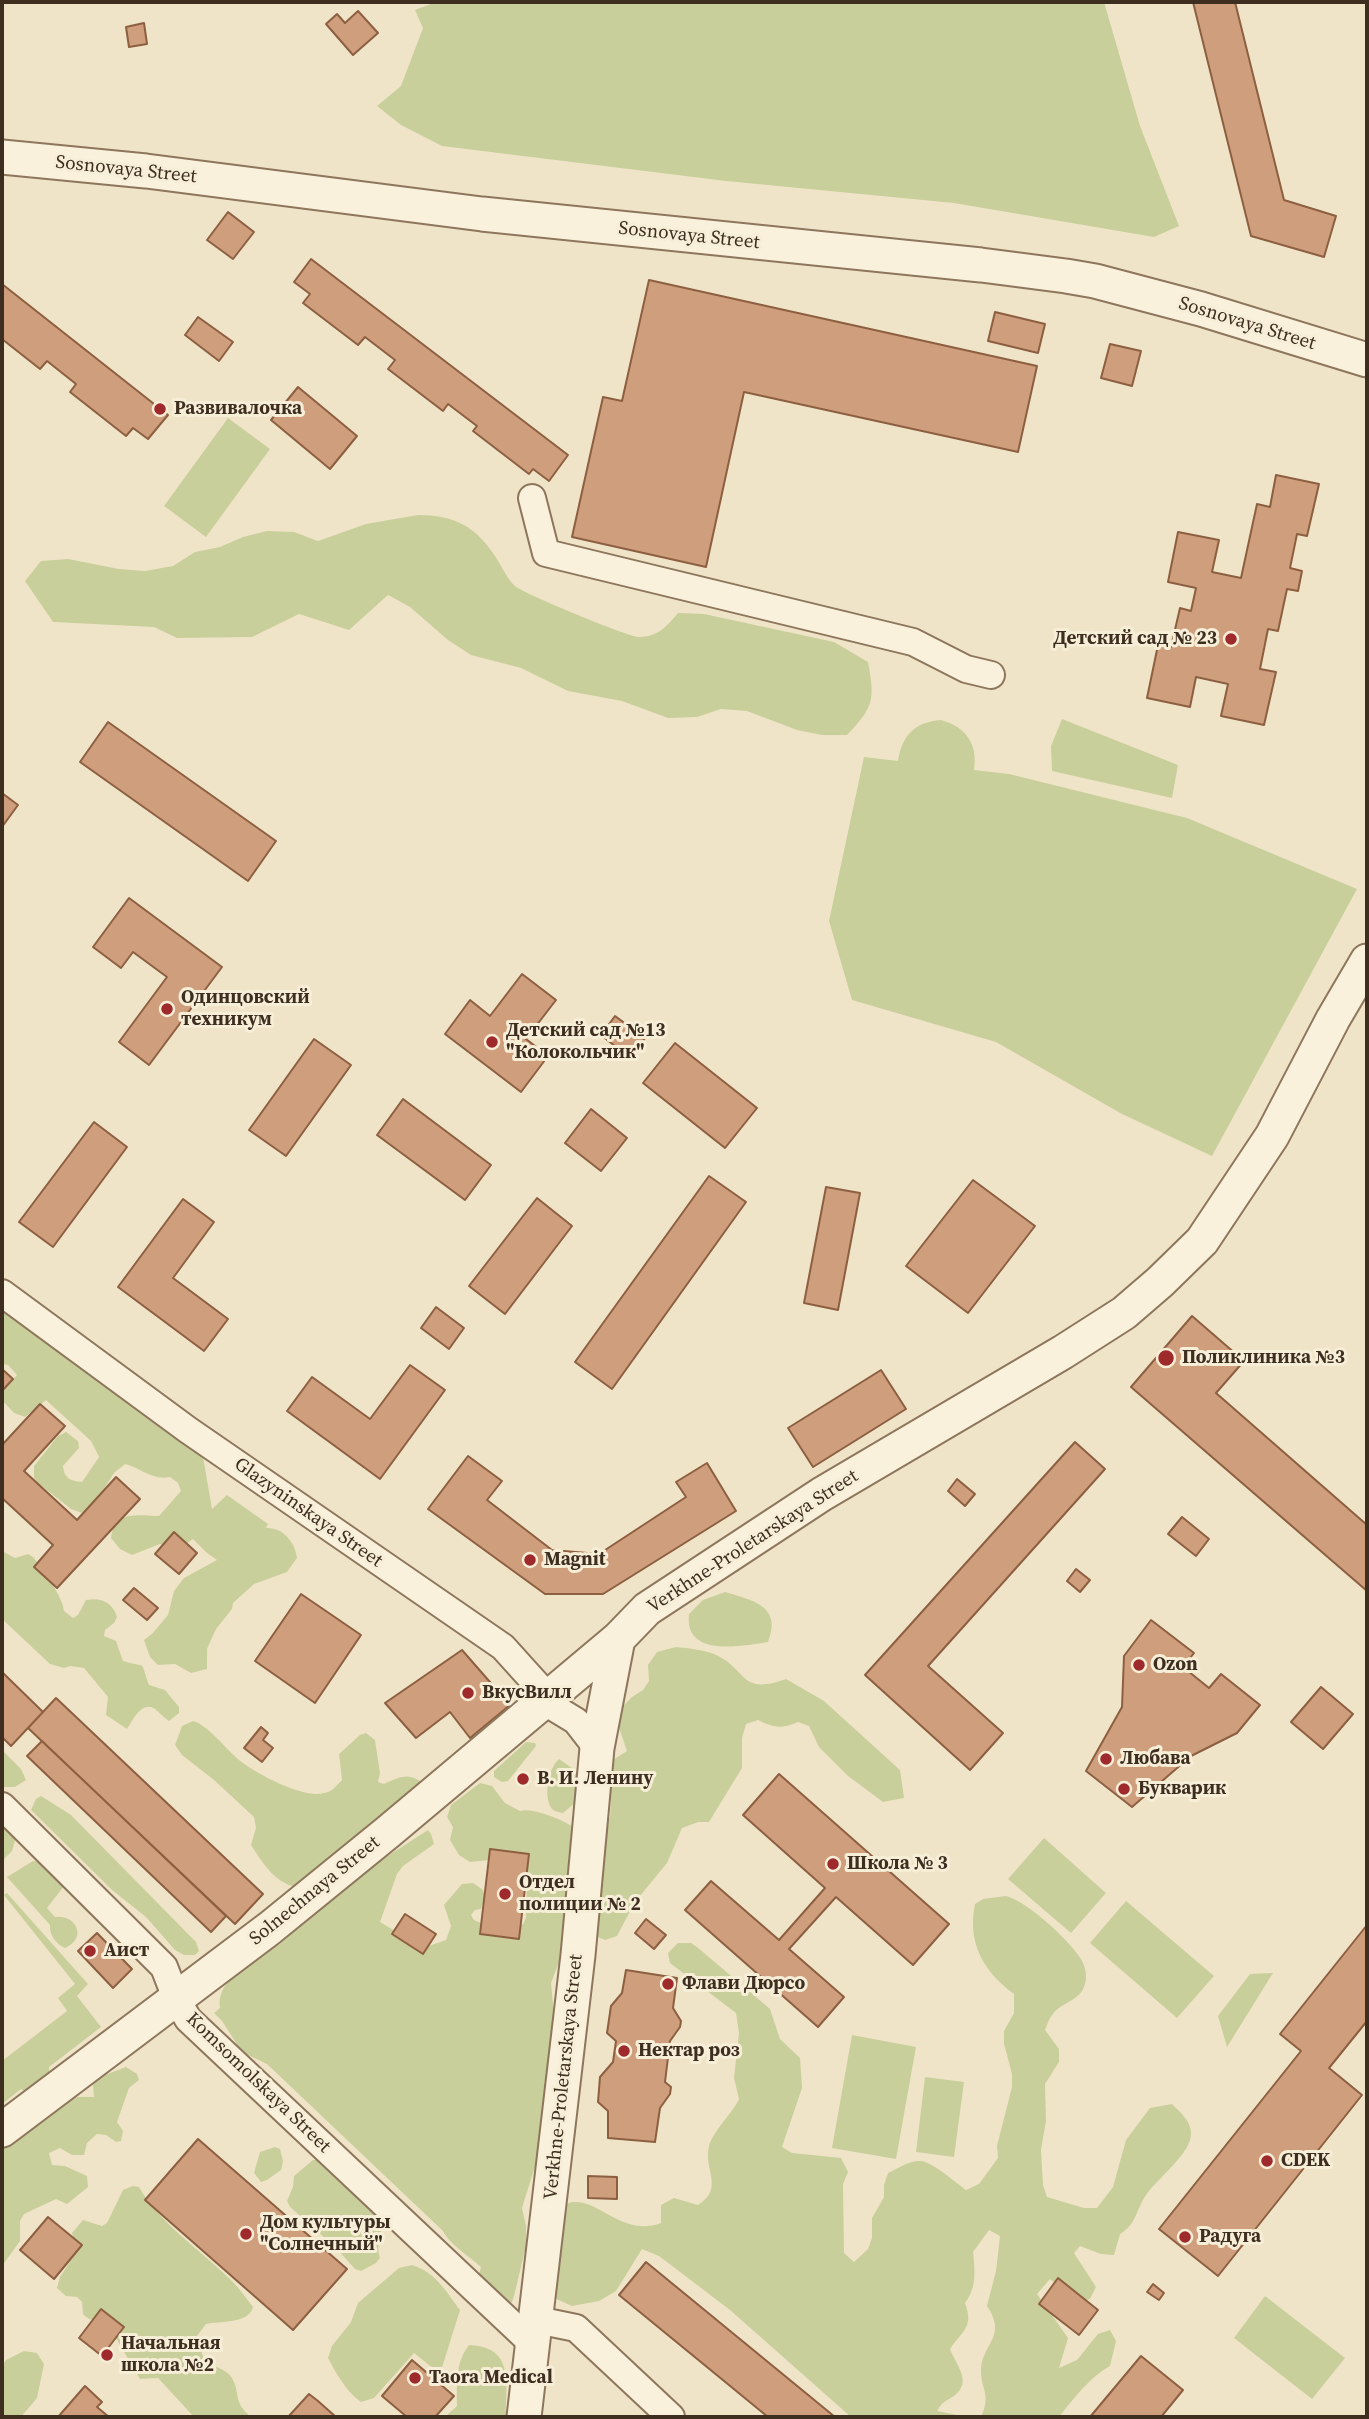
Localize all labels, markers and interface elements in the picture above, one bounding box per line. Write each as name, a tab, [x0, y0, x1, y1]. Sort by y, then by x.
street label: Sosnovaya Street	[54, 151, 198, 189]
street label: Sosnovaya Street	[617, 217, 761, 255]
street label: Sosnovaya Street	[1176, 292, 1318, 356]
place label: Развивалочка	[174, 398, 302, 420]
marker: Развивалочка	[152, 401, 168, 417]
place label: Детский сад № 23	[1053, 628, 1217, 650]
marker: Детский сад № 23	[1223, 631, 1239, 647]
place label: Одинцовский техникум	[181, 987, 310, 1031]
marker: Одинцовский техникум	[159, 1001, 175, 1017]
place label: Детский сад №13 "Колокольчик"	[506, 1020, 666, 1064]
marker: Детский сад №13 "Колокольчик"	[484, 1034, 500, 1050]
place label: Поликлиника №3	[1182, 1347, 1345, 1369]
marker: Поликлиника №3	[1156, 1348, 1176, 1368]
street label: Glazyninskaya Street	[229, 1453, 387, 1573]
street label: Verkhne-Proletarskaya Street	[643, 1465, 863, 1619]
place label: Magnit	[544, 1549, 605, 1571]
marker: Magnit	[522, 1552, 538, 1568]
place label: Ozon	[1153, 1654, 1198, 1676]
marker: Ozon	[1131, 1657, 1147, 1673]
place label: ВкусВилл	[482, 1682, 572, 1704]
marker: ВкусВилл	[460, 1685, 476, 1701]
place label: Любава	[1120, 1748, 1191, 1770]
marker: Любава	[1098, 1751, 1114, 1767]
place label: В. И. Ленину	[537, 1768, 653, 1790]
marker: В. И. Ленину	[515, 1771, 531, 1787]
place label: Букварик	[1138, 1778, 1226, 1800]
marker: Букварик	[1116, 1781, 1132, 1797]
street label: Solnechnaya Street	[245, 1831, 385, 1951]
place label: Школа № 3	[847, 1853, 948, 1875]
marker: Школа № 3	[825, 1856, 841, 1872]
place label: Отдел полиции № 2	[519, 1872, 641, 1916]
marker: Отдел полиции № 2	[497, 1886, 513, 1902]
place label: Аист	[104, 1940, 149, 1962]
marker: Аист	[82, 1943, 98, 1959]
street label: Verkhne-Proletarskaya Street	[540, 1953, 588, 2201]
place label: Флави Дюрсо	[682, 1973, 805, 1995]
marker: Флави Дюрсо	[660, 1976, 676, 1992]
street label: Komsomolskaya Street	[181, 2008, 335, 2158]
place label: Нектар роз	[638, 2040, 740, 2062]
marker: Нектар роз	[616, 2043, 632, 2059]
place label: CDEK	[1281, 2150, 1330, 2172]
marker: CDEK	[1259, 2153, 1275, 2169]
place label: Дом культуры "Солнечный"	[260, 2212, 391, 2256]
marker: Дом культуры "Солнечный"	[238, 2226, 254, 2242]
place label: Радуга	[1199, 2226, 1261, 2248]
marker: Радуга	[1177, 2229, 1193, 2245]
place label: Начальная школа №2	[121, 2333, 221, 2377]
marker: Начальная школа №2	[99, 2347, 115, 2363]
place label: Taora Medical	[429, 2367, 553, 2389]
marker: Taora Medical	[407, 2370, 423, 2386]

